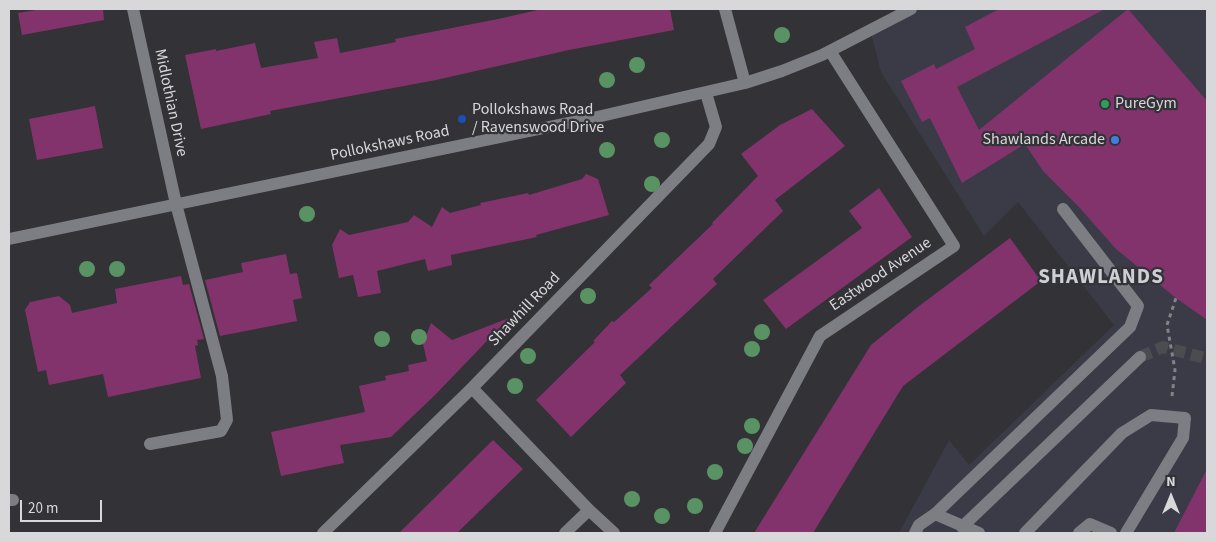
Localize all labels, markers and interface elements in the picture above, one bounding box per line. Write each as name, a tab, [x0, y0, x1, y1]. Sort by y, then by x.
street label: Midlothian Drive	[149, 47, 191, 159]
place label: PureGym	[1115, 94, 1177, 114]
marker: PureGym	[1099, 98, 1111, 110]
place label: Pollokshaws Road / Ravenswood Drive	[472, 100, 604, 138]
marker: Pollokshaws Road / Ravenswood Drive	[456, 113, 468, 125]
street label: Pollokshaws Road	[329, 122, 451, 166]
place label: Shawlands Arcade	[982, 130, 1105, 150]
marker: Shawlands Arcade	[1109, 134, 1121, 146]
street label: Eastwood Avenue	[827, 234, 935, 316]
district label: SHAWLANDS	[1037, 265, 1165, 291]
street label: Shawhill Road	[485, 269, 565, 351]
north arrow	[1146, 472, 1196, 522]
text: N	[1166, 472, 1176, 492]
scale bar	[22, 490, 105, 522]
text: 20 m	[28, 498, 58, 519]

